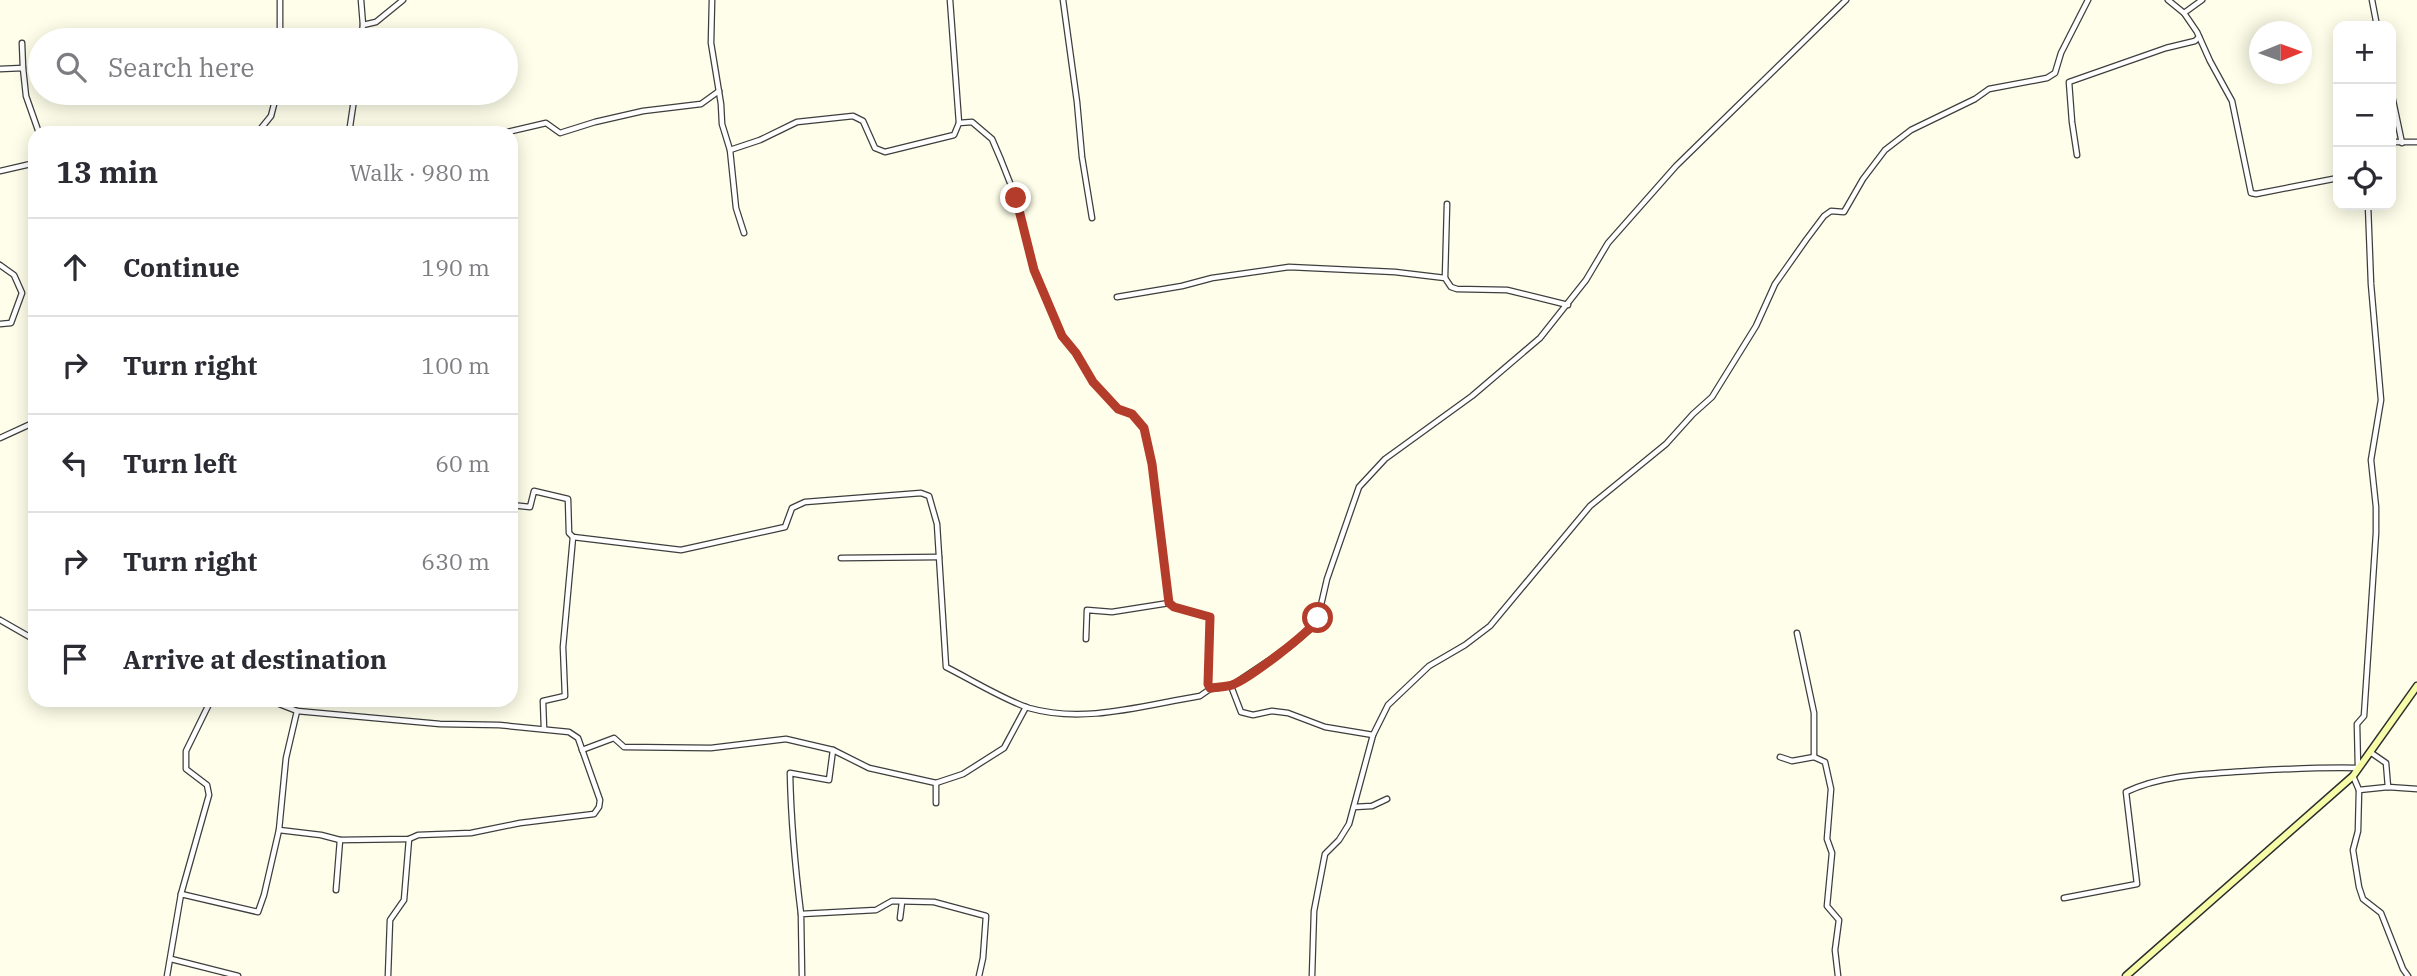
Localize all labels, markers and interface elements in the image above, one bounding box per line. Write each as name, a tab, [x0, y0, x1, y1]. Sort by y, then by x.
north arrow	[2249, 21, 2312, 84]
map controls	[2333, 21, 2396, 210]
button: +	[2333, 21, 2396, 84]
search box	[28, 28, 518, 105]
icon: search	[52, 48, 90, 86]
text: Search here	[108, 50, 254, 84]
button: −	[2333, 84, 2396, 147]
button: locate	[2333, 147, 2396, 210]
text: 13 min	[56, 152, 158, 191]
text: Walk · 980 m	[349, 157, 490, 187]
route end	[1000, 182, 1031, 213]
icon: ahead	[56, 248, 94, 286]
text: Continue	[123, 250, 240, 284]
text: 190 m	[421, 252, 490, 282]
icon: right	[56, 346, 94, 384]
text: Turn right	[123, 348, 257, 382]
text: 100 m	[421, 350, 490, 380]
icon: left	[56, 444, 94, 482]
text: Turn left	[123, 446, 237, 480]
text: 60 m	[435, 448, 490, 478]
icon: right	[56, 542, 94, 580]
text: Turn right	[123, 544, 257, 578]
text: 630 m	[421, 546, 490, 576]
route start	[1302, 602, 1333, 633]
icon: arrive	[56, 640, 94, 678]
text: Arrive at destination	[123, 642, 387, 676]

